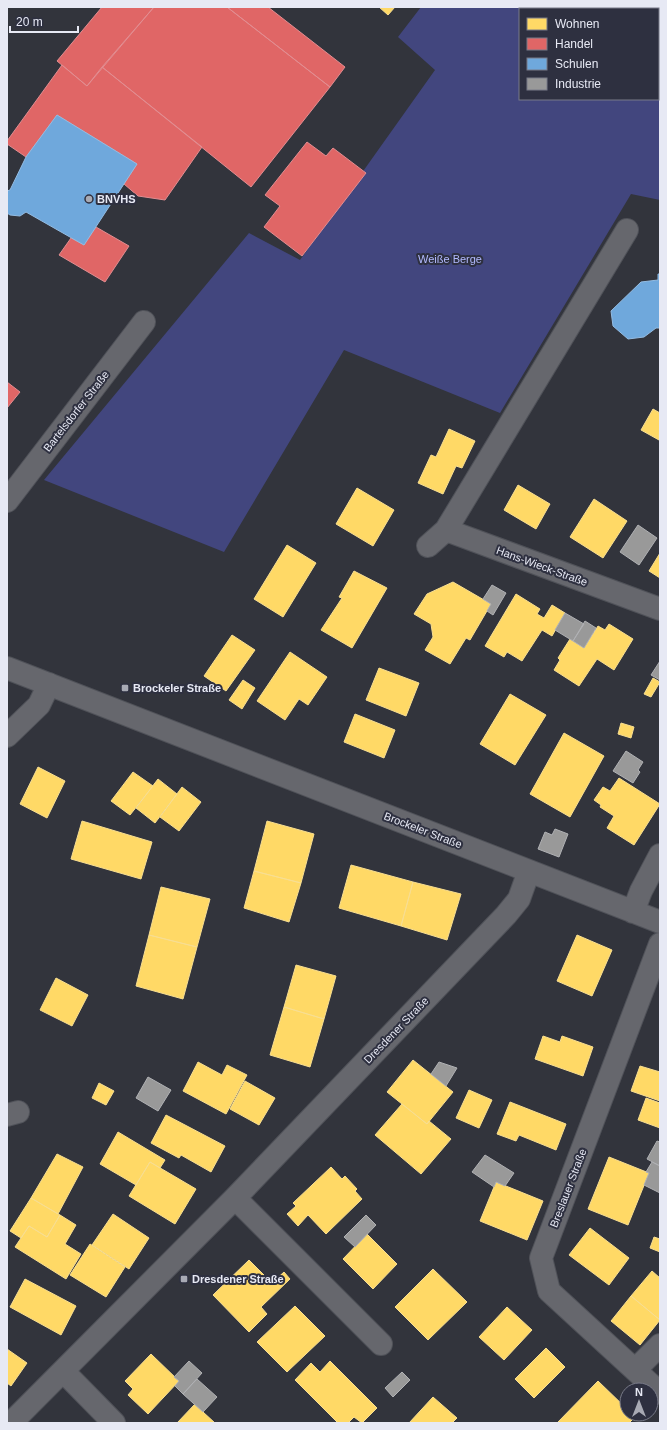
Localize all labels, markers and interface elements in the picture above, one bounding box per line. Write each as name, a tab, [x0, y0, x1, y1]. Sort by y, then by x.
scale bar	[10, 8, 78, 34]
legend	[519, 8, 659, 100]
text: 20 m	[16, 15, 43, 29]
text: Wohnen	[555, 17, 599, 31]
text: Handel	[555, 37, 593, 51]
text: Schulen	[555, 57, 598, 71]
text: Industrie	[555, 77, 601, 91]
place label: BNVHS	[97, 193, 136, 205]
marker: BNVHS	[84, 194, 94, 204]
park label: Weiße Berge	[418, 253, 482, 265]
street label: Bartelsdorfer Straße	[41, 368, 111, 454]
street label: Hans-Wieck-Straße	[495, 544, 589, 588]
place label: Brockeler Straße	[133, 682, 221, 694]
marker: Brockeler Straße	[120, 683, 130, 693]
street label: Brockeler Straße	[382, 810, 464, 850]
street label: Dresdener Straße	[361, 994, 431, 1066]
street label: Breslauer Straße	[547, 1147, 589, 1229]
place label: Dresdener Straße	[192, 1273, 284, 1285]
marker: Dresdener Straße	[179, 1274, 189, 1284]
north arrow	[619, 1382, 659, 1422]
text: N	[635, 1386, 643, 1398]

